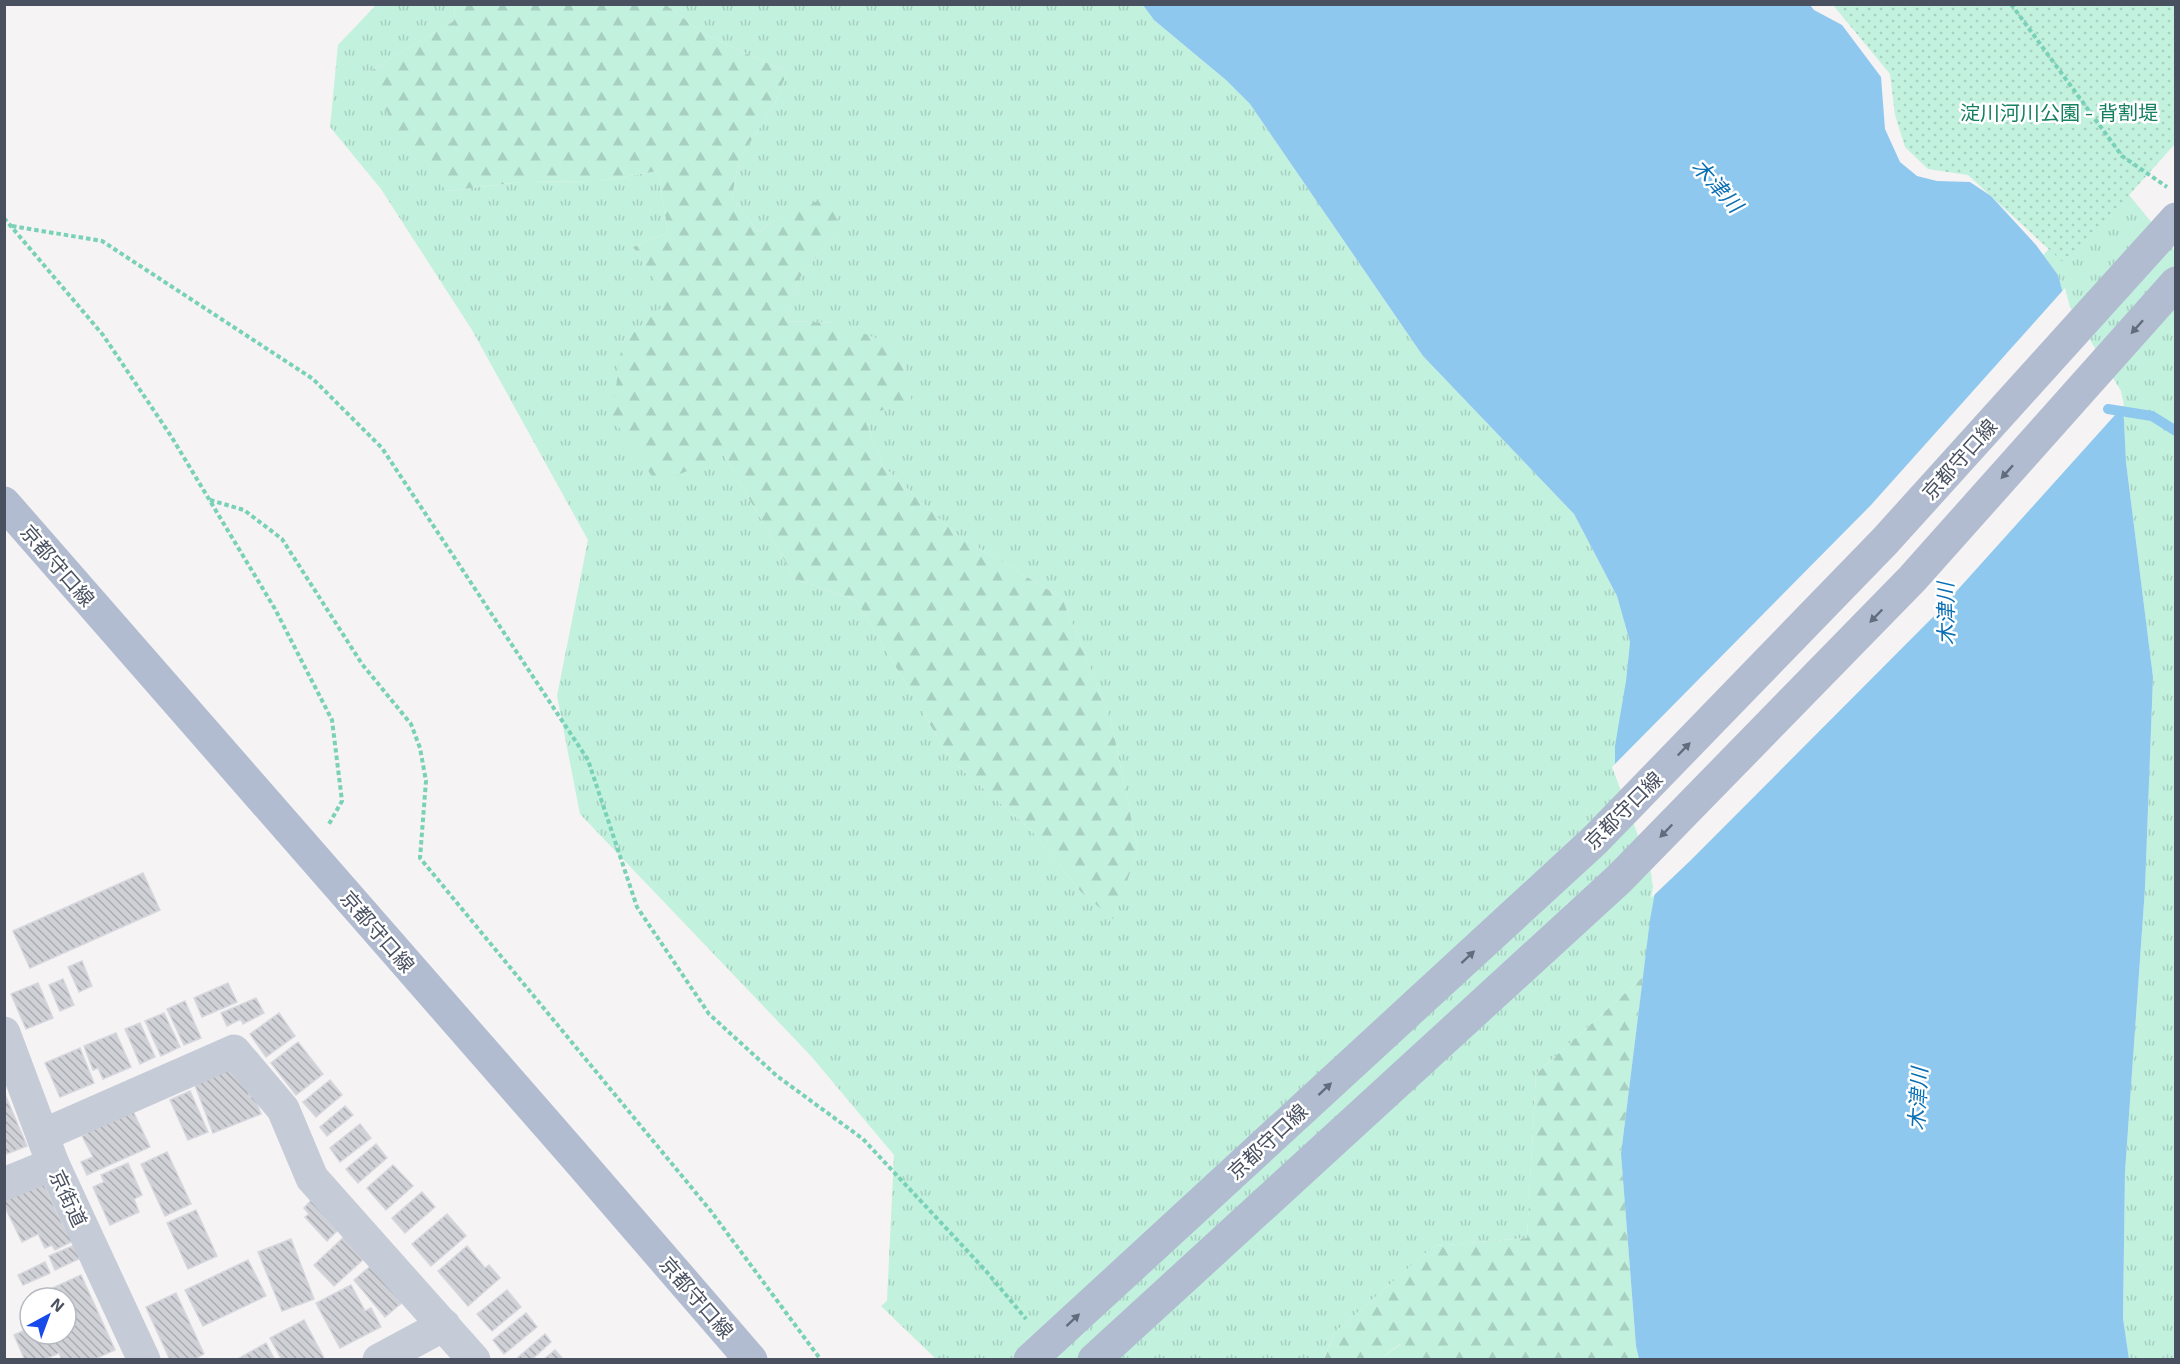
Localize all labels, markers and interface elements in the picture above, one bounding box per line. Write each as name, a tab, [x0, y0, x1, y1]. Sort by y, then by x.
park label: 淀川河川公園 - 背割堤	[1960, 100, 2158, 124]
water label: 木津川	[1688, 153, 1750, 218]
one-way arrow	[2130, 319, 2144, 334]
street label: 京都守口線	[1917, 414, 2001, 504]
one-way arrow	[2001, 464, 2014, 479]
street label: 京都守口線	[16, 519, 100, 611]
water label: 木津川	[1932, 580, 1958, 646]
one-way arrow	[1869, 609, 1883, 623]
one-way arrow	[1677, 741, 1691, 756]
street label: 京都守口線	[1579, 766, 1667, 854]
one-way arrow	[1659, 824, 1673, 839]
street label: 京都守口線	[336, 885, 420, 977]
one-way arrow	[1461, 950, 1476, 964]
water label: 木津川	[1903, 1065, 1931, 1131]
one-way arrow	[1317, 1082, 1332, 1096]
street label: 京都守口線	[1222, 1098, 1312, 1184]
street label: 京街道	[45, 1166, 93, 1230]
street label: 京都守口線	[655, 1251, 739, 1343]
north arrow	[18, 1286, 78, 1346]
text: N	[48, 1293, 69, 1315]
one-way arrow	[1065, 1313, 1080, 1327]

